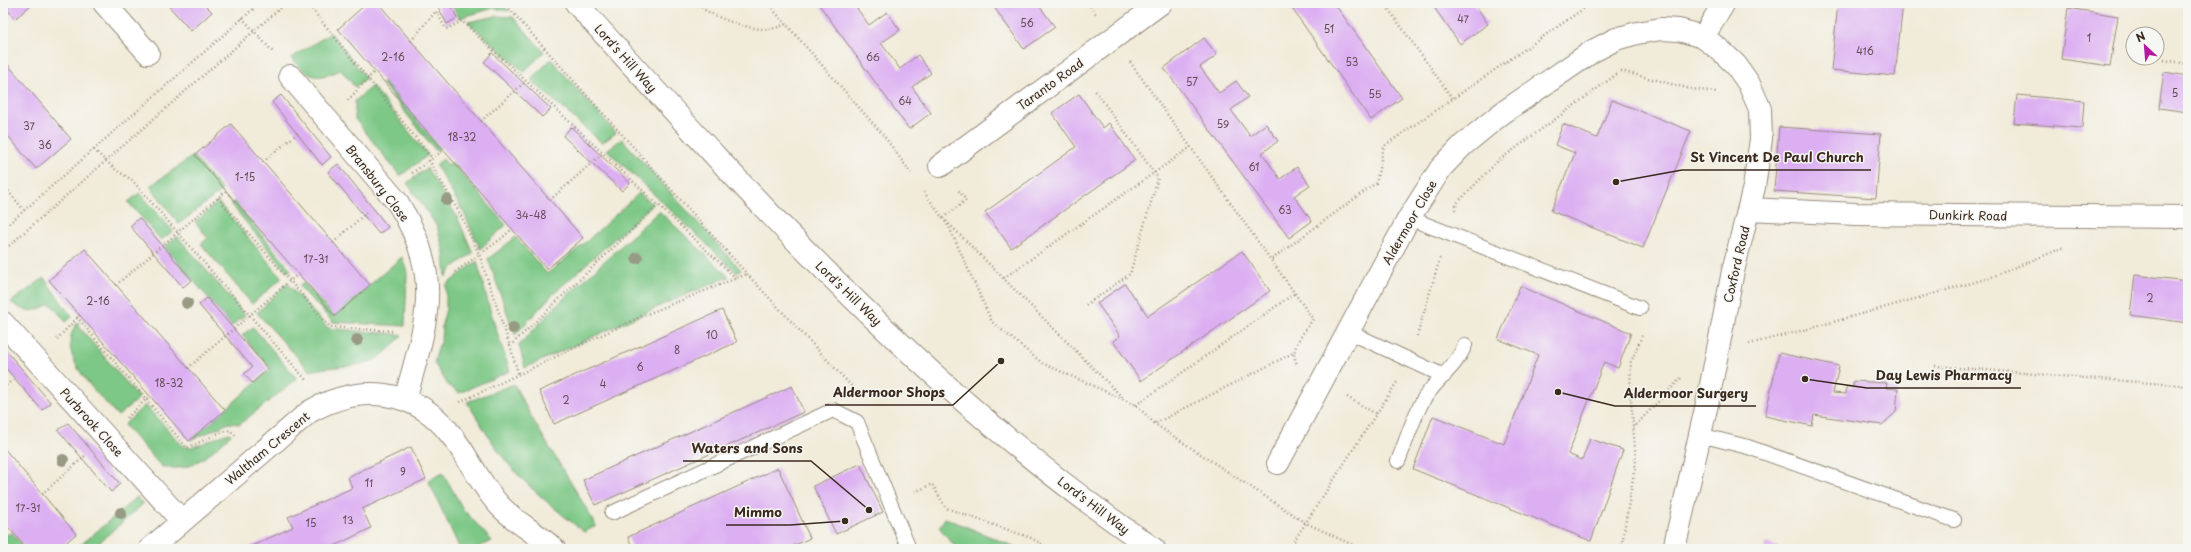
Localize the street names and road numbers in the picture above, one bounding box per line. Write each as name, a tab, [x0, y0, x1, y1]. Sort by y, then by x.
street label: Lord's Hill Way	[591, 20, 662, 96]
street label: Taranto Road	[1013, 54, 1087, 114]
street label: Bransbury Close	[342, 141, 414, 225]
street label: Aldermoor Close	[1377, 176, 1441, 268]
street label: Dunkirk Road	[1929, 205, 2007, 225]
street label: Coxford Road	[1718, 224, 1754, 304]
street label: Lord's Hill Way	[812, 257, 886, 329]
street label: Purbrook Close	[56, 384, 128, 460]
street label: Waltham Crescent	[221, 407, 313, 489]
street label: Lord's Hill Way	[1054, 472, 1134, 538]

